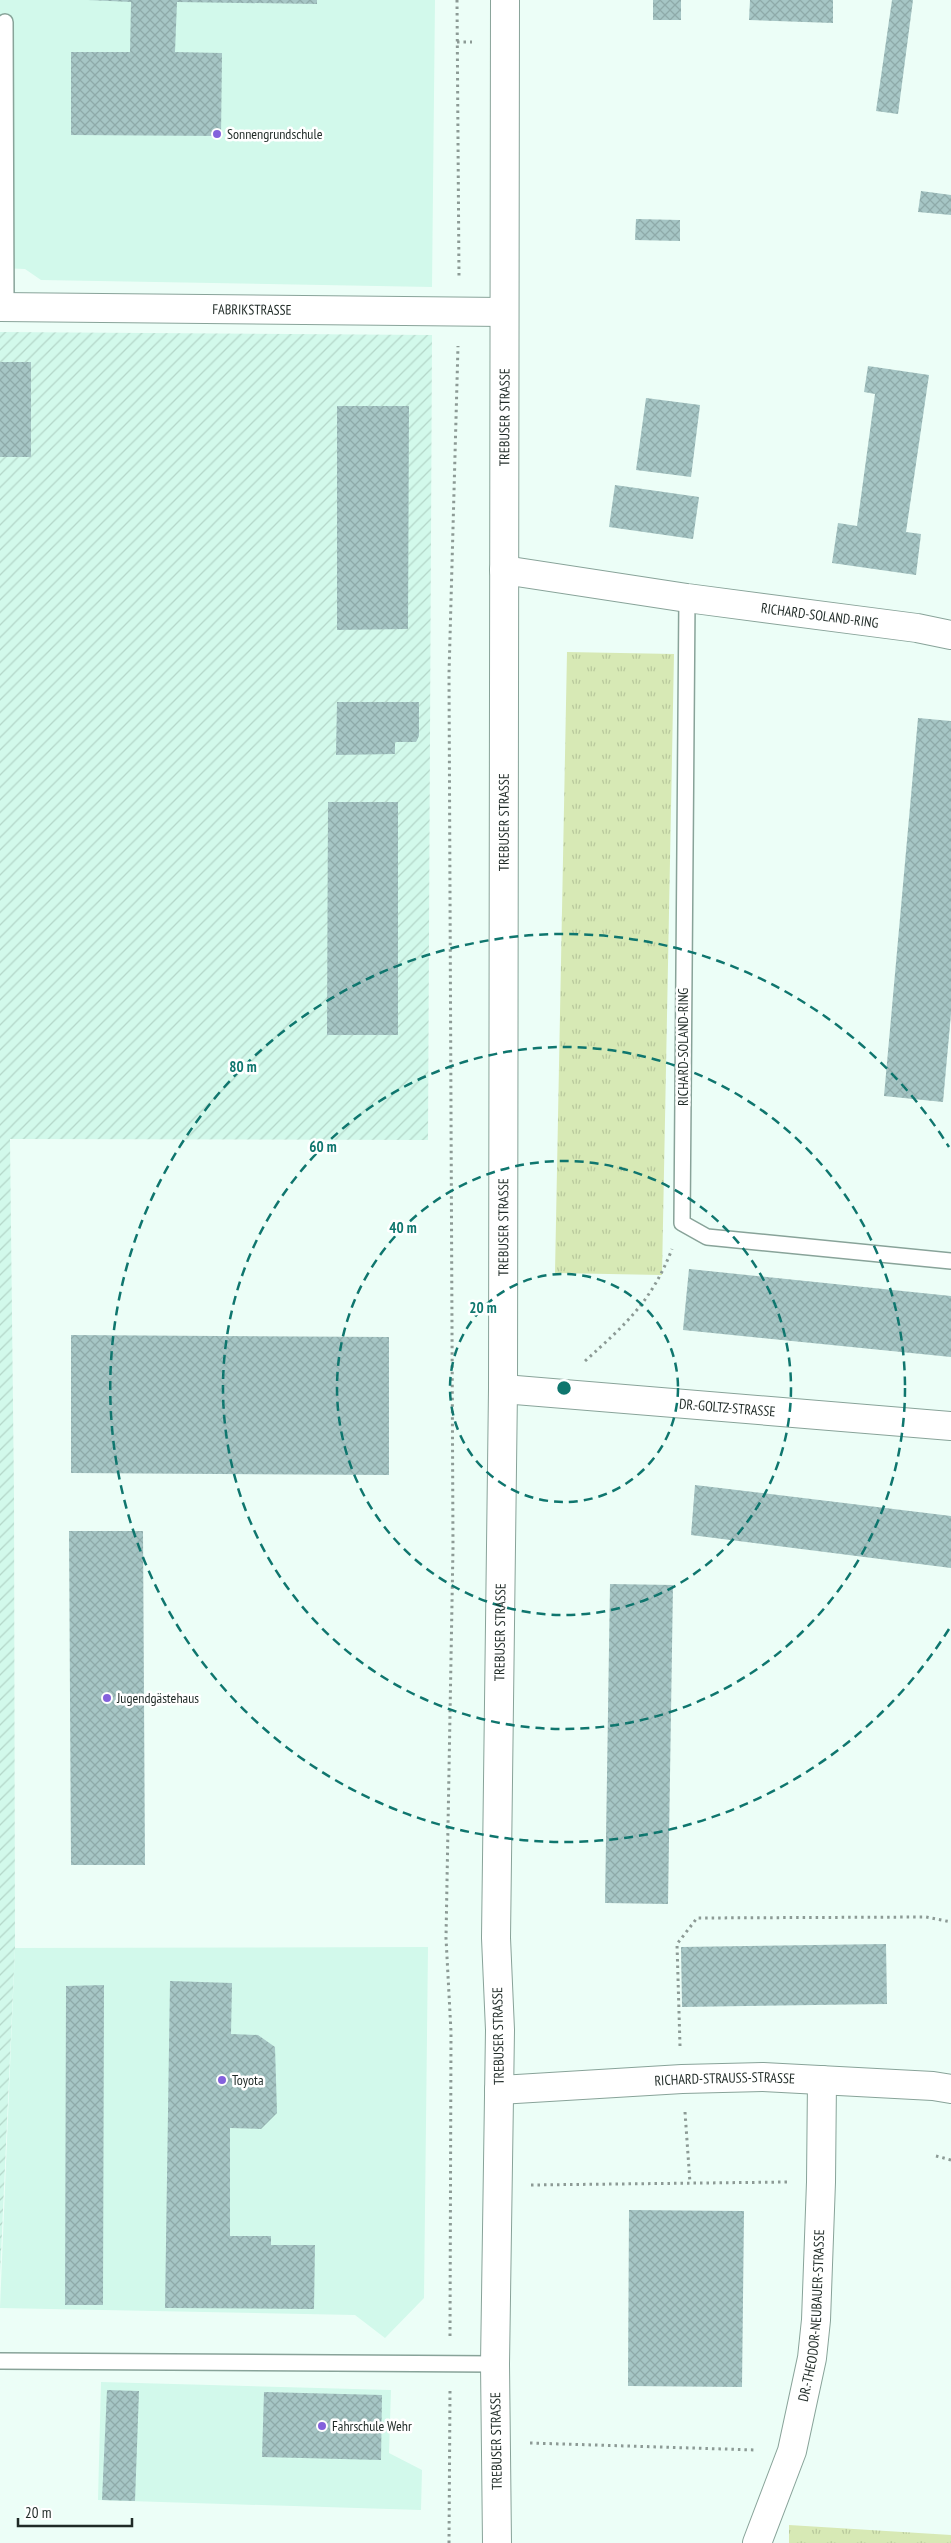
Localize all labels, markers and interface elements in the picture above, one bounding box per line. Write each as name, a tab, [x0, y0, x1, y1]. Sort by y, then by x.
place label: Sonnengrundschule	[227, 125, 323, 143]
marker: Sonnengrundschule	[211, 128, 223, 140]
street label: FABRIKSTRASSE	[212, 300, 292, 319]
street label: TREBUSER STRASSE	[495, 368, 513, 466]
street label: RICHARD-SOLAND-RING	[760, 599, 880, 632]
street label: TREBUSER STRASSE	[495, 773, 513, 871]
street label: RICHARD-SOLAND-RING	[674, 988, 692, 1106]
text: 80 m	[229, 1057, 257, 1076]
text: 60 m	[309, 1137, 337, 1156]
street label: TREBUSER STRASSE	[494, 1178, 512, 1276]
text: 40 m	[389, 1218, 417, 1237]
text: 20 m	[469, 1298, 497, 1317]
centre of rings	[555, 1379, 573, 1397]
street label: DR.-GOLTZ-STRASSE	[678, 1395, 776, 1420]
street label: TREBUSER STRASSE	[490, 1583, 510, 1681]
place label: Jugendgästehaus	[116, 1689, 199, 1707]
marker: Jugendgästehaus	[101, 1692, 113, 1704]
street label: TREBUSER STRASSE	[488, 1987, 508, 2085]
street label: RICHARD-STRAUSS-STRASSE	[654, 2068, 795, 2090]
place label: Toyota	[232, 2071, 264, 2089]
marker: Toyota	[216, 2074, 228, 2086]
street label: DR.-THEODOR-NEUBAUER-STRASSE	[794, 2229, 828, 2403]
street label: TREBUSER STRASSE	[486, 2392, 506, 2490]
place label: Fahrschule Wehr	[332, 2417, 412, 2435]
marker: Fahrschule Wehr	[316, 2420, 328, 2432]
scale bar	[18, 2496, 131, 2528]
text: 20 m	[25, 2503, 51, 2522]

